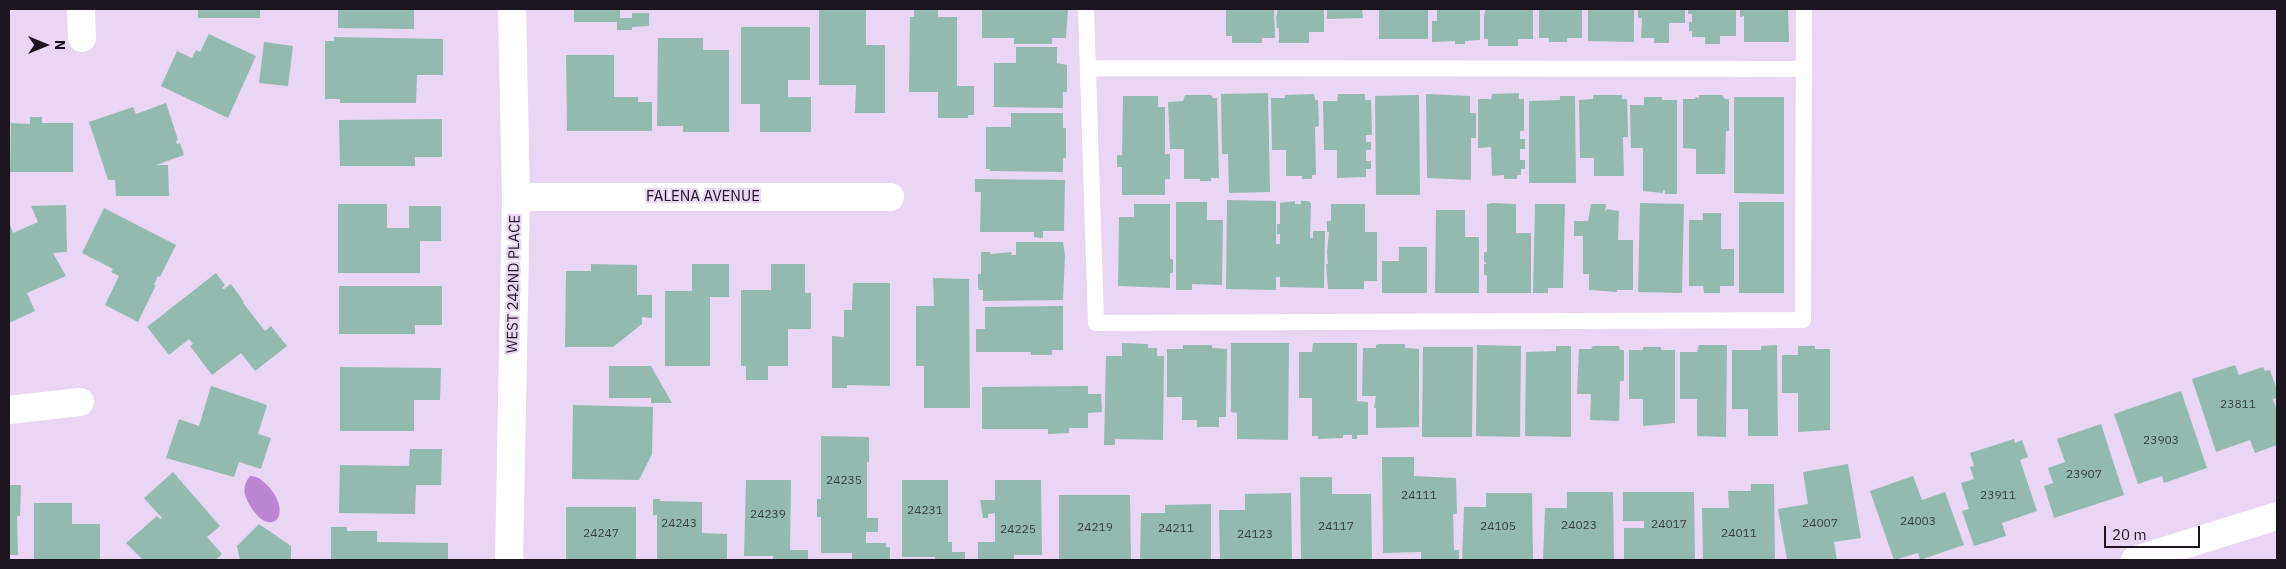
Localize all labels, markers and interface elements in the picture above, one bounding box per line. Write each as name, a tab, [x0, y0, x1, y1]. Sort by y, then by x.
north arrow	[20, 20, 70, 70]
text: N	[51, 40, 69, 50]
street label: FALENA AVENUE	[646, 188, 760, 206]
street label: WEST 242ND PLACE	[504, 215, 524, 353]
house number: 23811	[2220, 398, 2256, 412]
house number: 23903	[2143, 434, 2179, 448]
house number: 23907	[2066, 468, 2102, 482]
house number: 24235	[826, 474, 862, 488]
house number: 24111	[1401, 489, 1437, 503]
house number: 23911	[1980, 489, 2016, 503]
house number: 24231	[907, 504, 943, 518]
house number: 24239	[750, 508, 786, 522]
house number: 24003	[1900, 515, 1936, 529]
scale bar	[2106, 516, 2202, 548]
house number: 24243	[661, 517, 697, 531]
house number: 24007	[1802, 517, 1838, 531]
house number: 24017	[1651, 518, 1687, 532]
house number: 24023	[1561, 519, 1597, 533]
house number: 24117	[1318, 520, 1354, 534]
house number: 24105	[1480, 520, 1516, 534]
house number: 24219	[1077, 521, 1113, 535]
house number: 24211	[1158, 522, 1194, 536]
house number: 24225	[1000, 523, 1036, 537]
text: 20 m	[2112, 525, 2147, 544]
house number: 24247	[583, 527, 619, 541]
house number: 24011	[1721, 527, 1757, 541]
house number: 24123	[1237, 528, 1273, 542]

